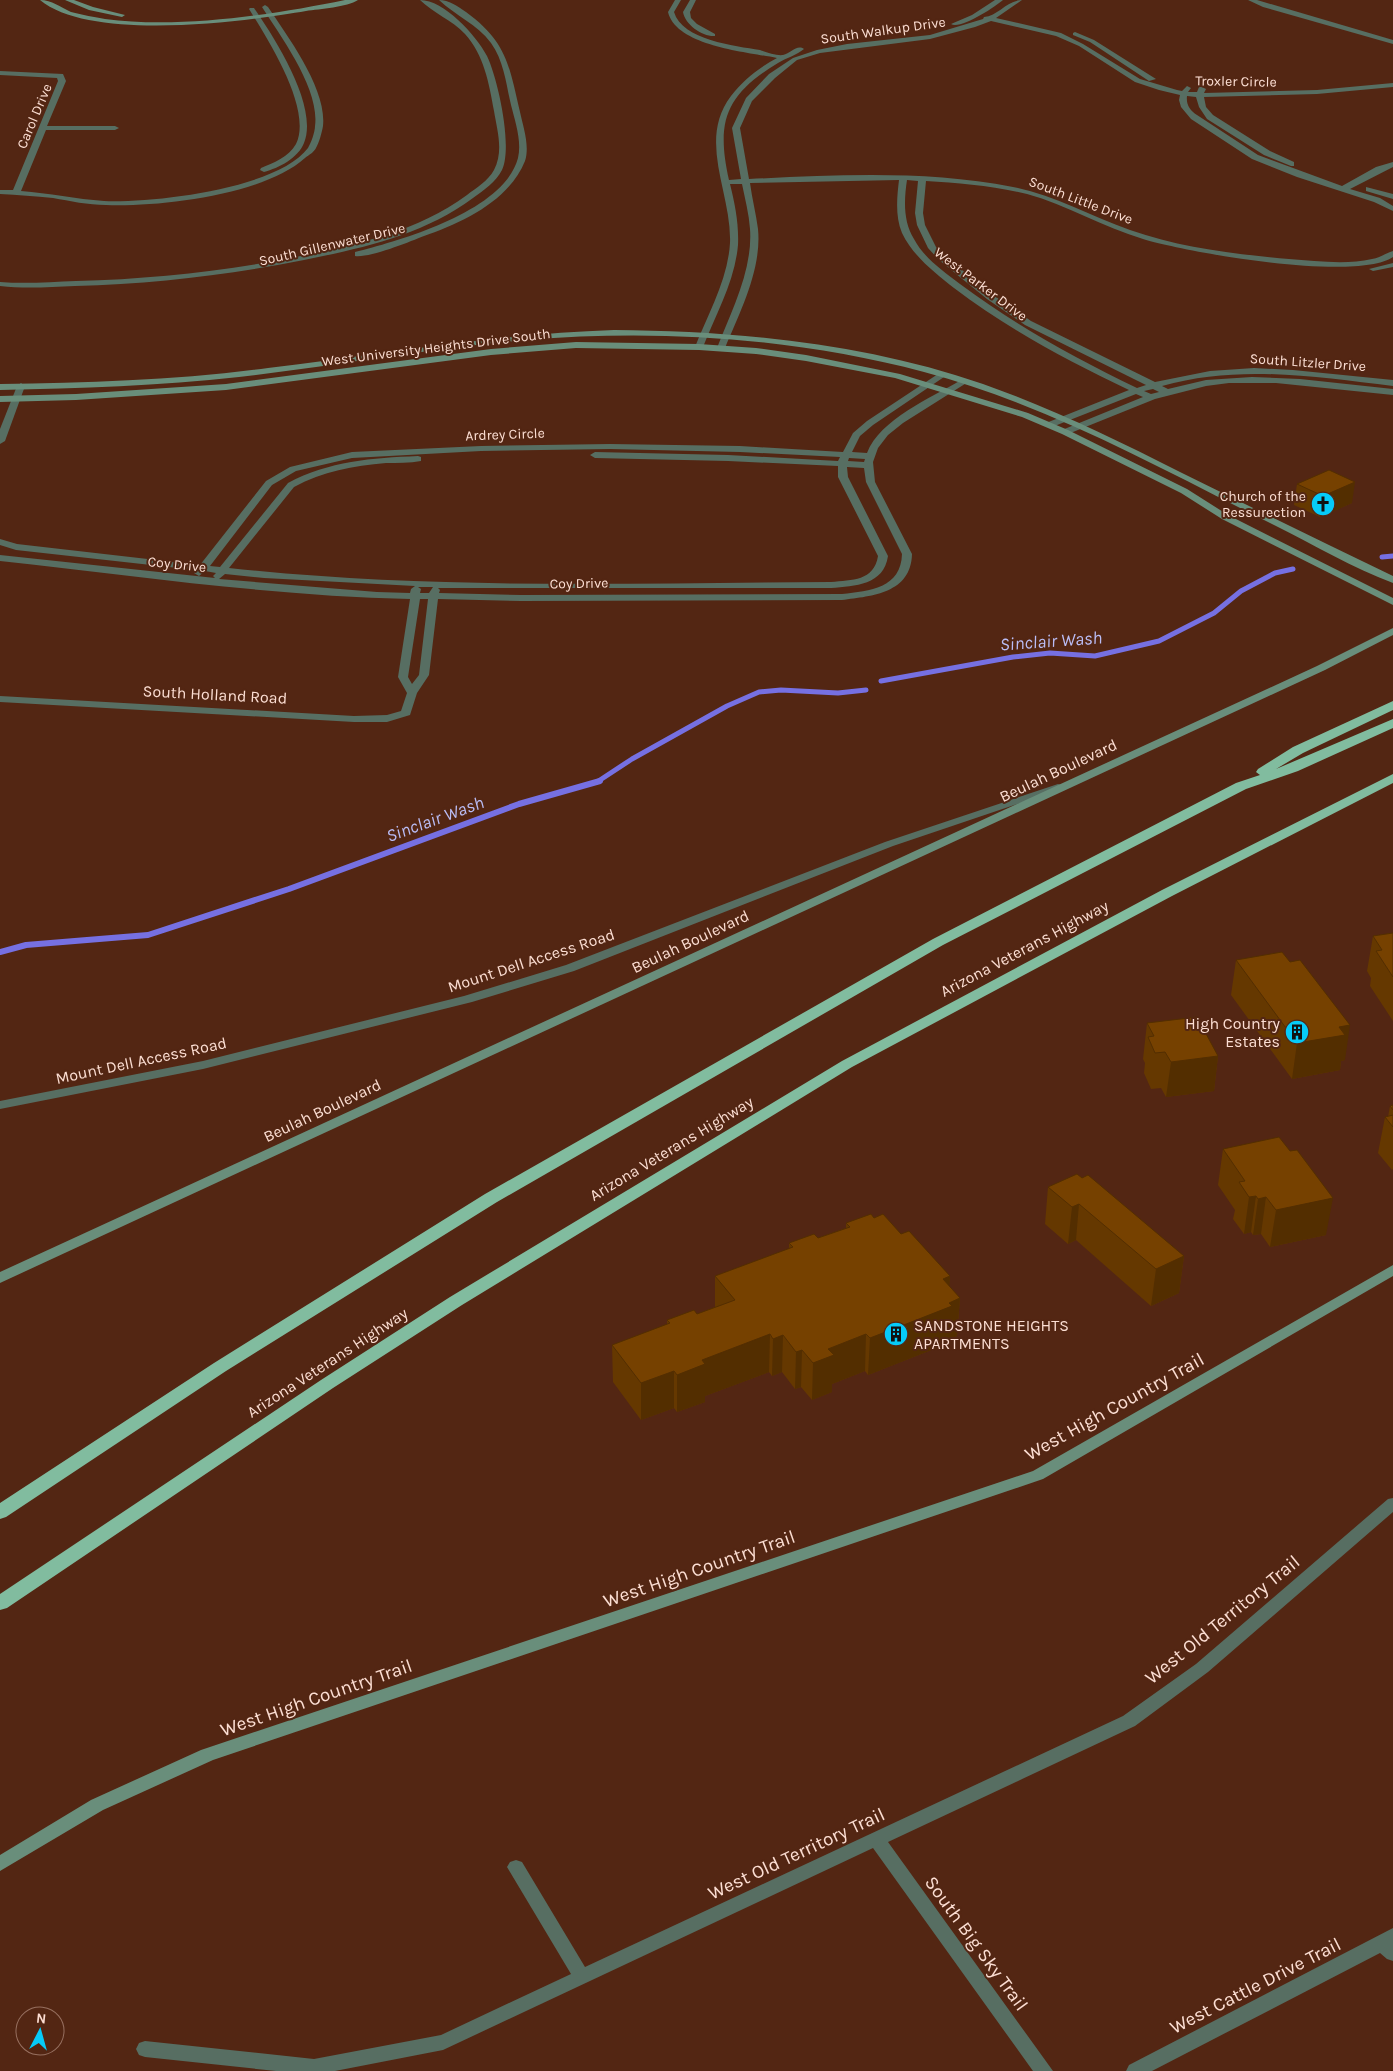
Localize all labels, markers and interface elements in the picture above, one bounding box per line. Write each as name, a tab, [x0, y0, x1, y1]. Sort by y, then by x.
street label: South Walkup Drive	[820, 13, 947, 48]
street label: Troxler Circle	[1195, 72, 1277, 91]
street label: Carol Drive	[13, 81, 56, 151]
street label: South Little Drive	[1026, 173, 1135, 228]
street label: South Gillenwater Drive	[257, 219, 407, 270]
street label: West Parker Drive	[931, 244, 1030, 325]
street label: West University Heights Drive South	[321, 325, 551, 370]
street label: South Litzler Drive	[1249, 350, 1367, 375]
street label: Ardrey Circle	[465, 425, 545, 444]
place label: Church of the Ressurection	[1220, 488, 1306, 521]
church icon: Church of the Ressurection	[1310, 491, 1336, 517]
street label: Coy Drive	[147, 553, 207, 576]
street label: Coy Drive	[549, 574, 609, 593]
water label: Sinclair Wash	[999, 626, 1103, 656]
street label: South Holland Road	[142, 681, 288, 708]
street label: Beulah Boulevard	[996, 735, 1120, 806]
water label: Sinclair Wash	[383, 791, 487, 847]
street label: Arizona Veterans Highway	[937, 896, 1112, 1001]
street label: Beulah Boulevard	[628, 906, 752, 977]
street label: Mount Dell Access Road	[445, 925, 617, 996]
place label: High Country Estates	[1185, 1014, 1281, 1051]
building icon: High Country Estates	[1284, 1019, 1310, 1045]
street label: Mount Dell Access Road	[54, 1033, 228, 1088]
street label: Beulah Boulevard	[260, 1075, 384, 1146]
street label: Arizona Veterans Highway	[586, 1092, 757, 1205]
street label: Arizona Veterans Highway	[243, 1303, 412, 1422]
place label: SANDSTONE HEIGHTS APARTMENTS	[914, 1316, 1069, 1353]
building icon: SANDSTONE HEIGHTS APARTMENTS	[883, 1321, 909, 1347]
street label: West High Country Trail	[1021, 1348, 1208, 1465]
street label: West High Country Trail	[600, 1526, 798, 1612]
street label: West Old Territory Trail	[1141, 1551, 1304, 1689]
street label: West High Country Trail	[217, 1655, 415, 1741]
street label: West Old Territory Trail	[705, 1803, 888, 1905]
street label: South Big Sky Trail	[920, 1872, 1032, 2015]
street label: West Cattle Drive Trail	[1166, 1933, 1345, 2039]
north arrow	[15, 2006, 65, 2056]
text: N	[35, 2010, 47, 2028]

